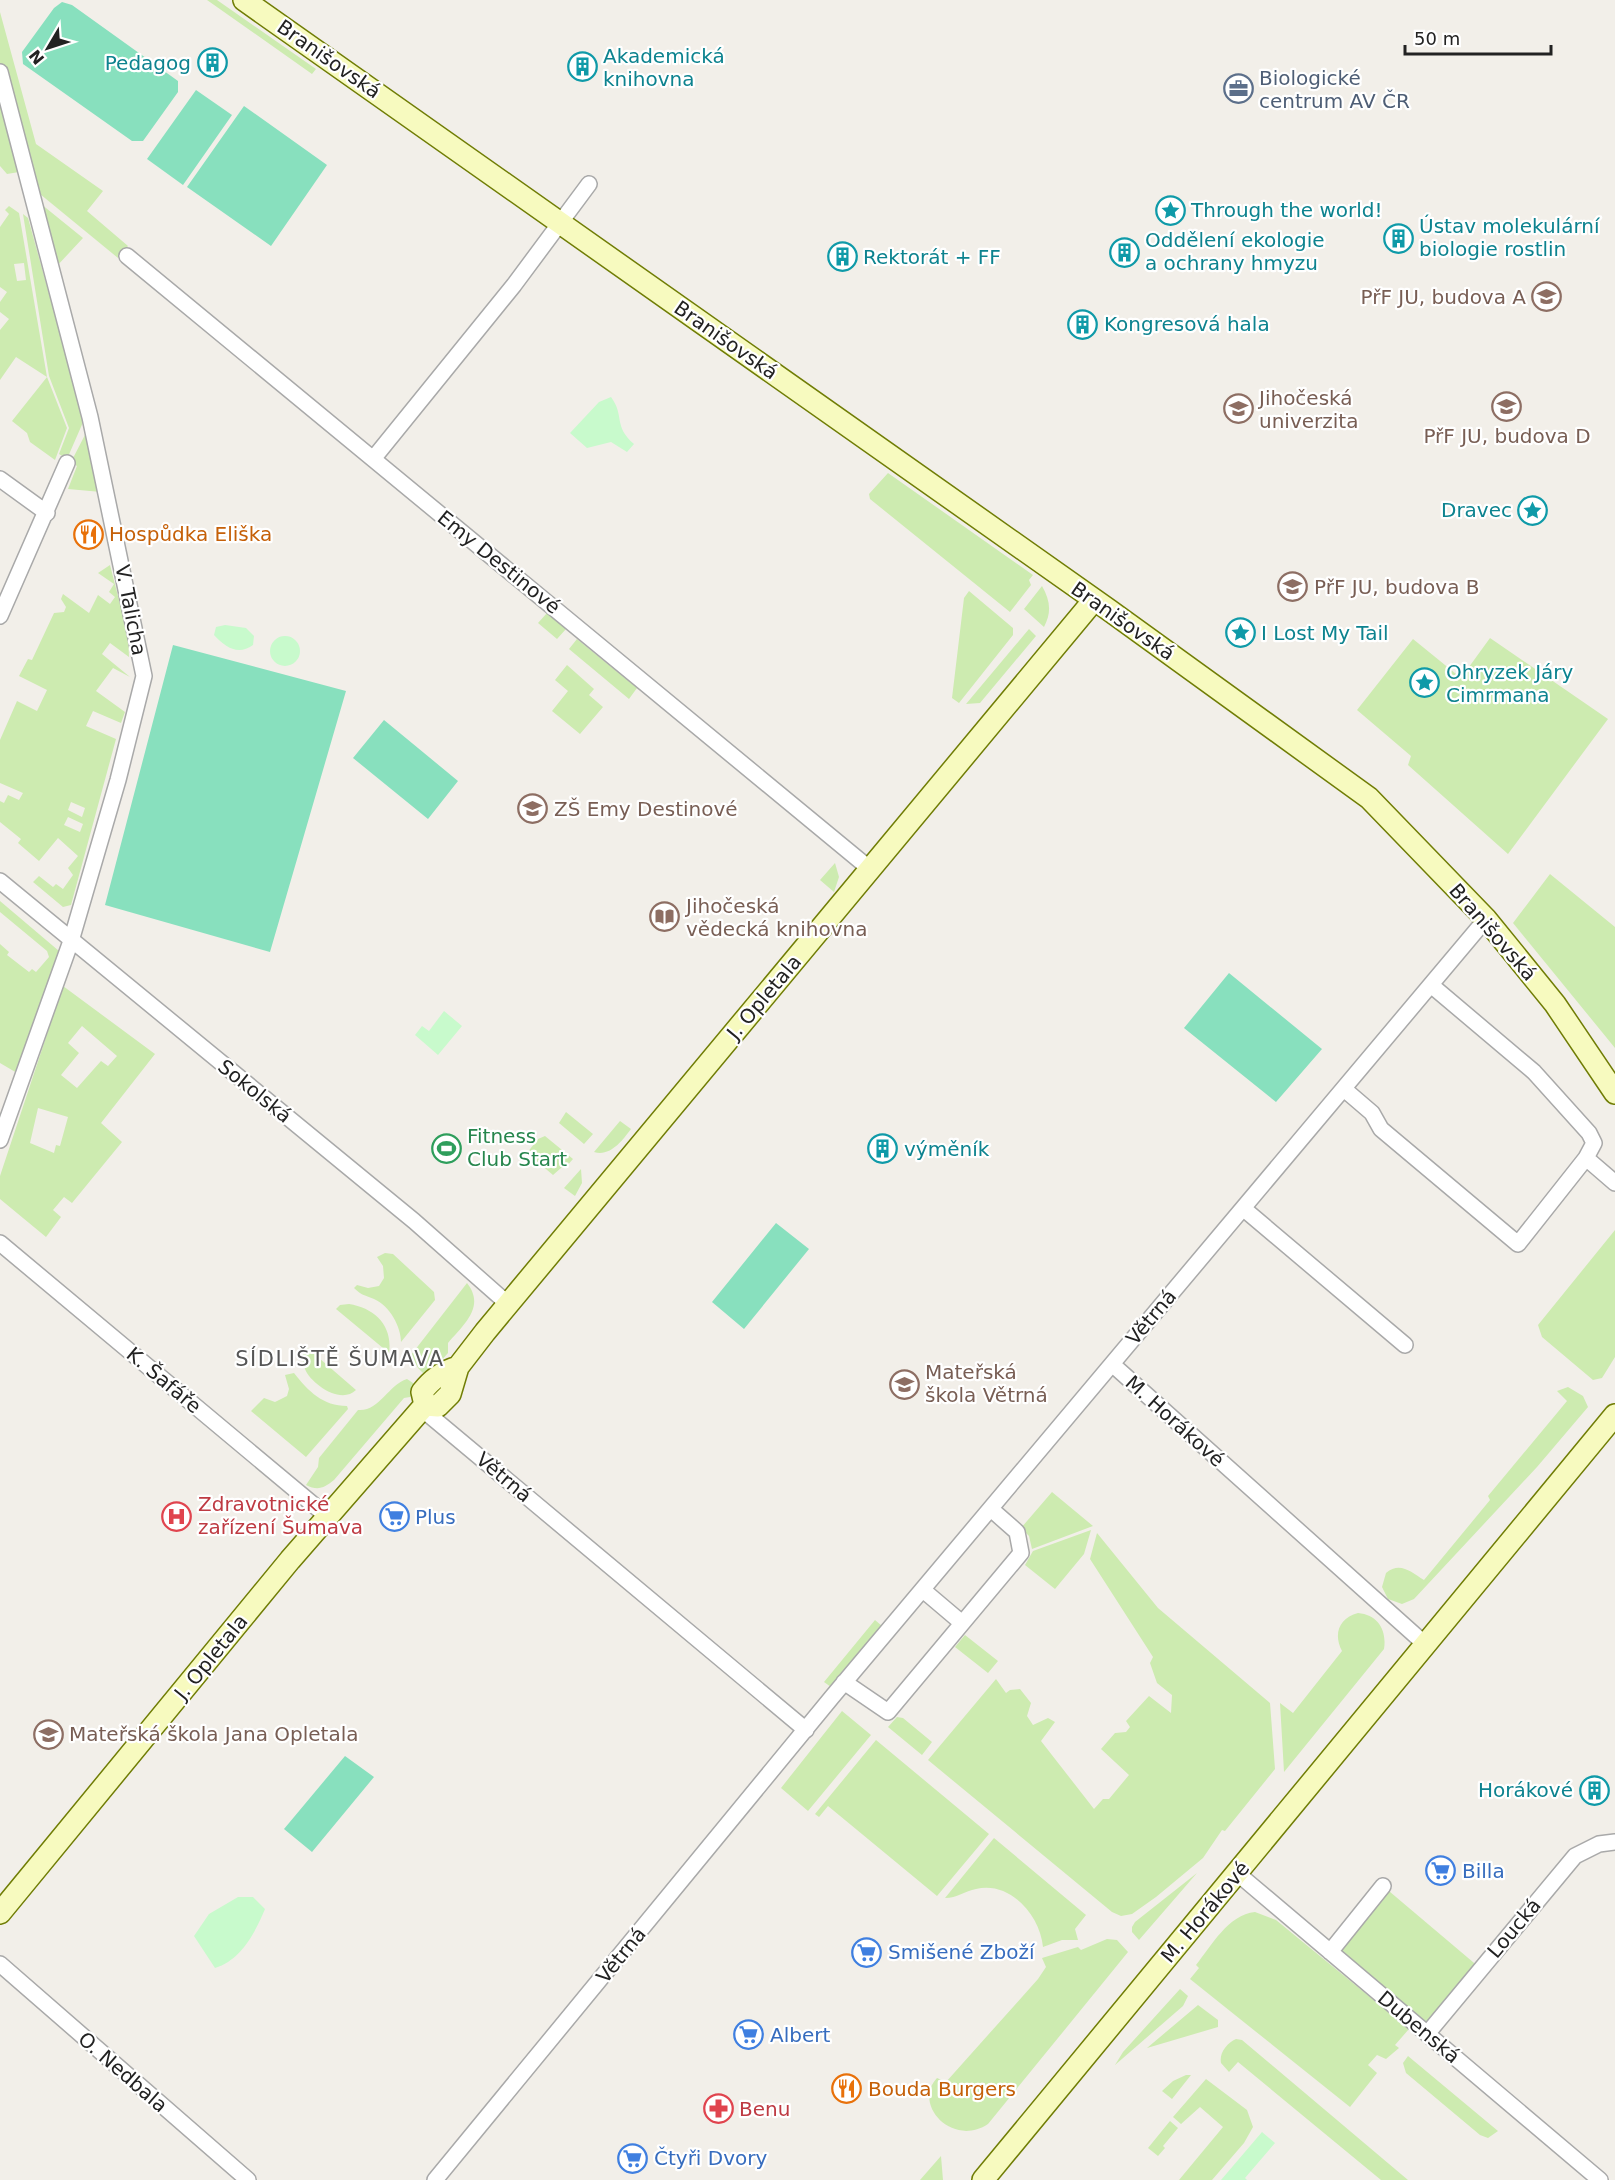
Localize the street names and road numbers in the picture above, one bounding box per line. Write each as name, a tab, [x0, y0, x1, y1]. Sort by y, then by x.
street label: Branišovská	[273, 15, 385, 103]
street label: Branišovská	[670, 296, 782, 384]
street label: Emy Destinové	[433, 505, 565, 619]
street label: V. Talicha	[110, 563, 152, 657]
street label: Branišovská	[1067, 577, 1179, 665]
street label: Branišovská	[1444, 879, 1542, 985]
street label: J. Opletala	[720, 950, 806, 1046]
street label: Sokolská	[213, 1054, 297, 1128]
street label: Větrná	[1121, 1284, 1181, 1350]
street label: K. Šafáře	[122, 1342, 206, 1418]
street label: M. Horákové	[1121, 1370, 1229, 1472]
street label: Větrná	[471, 1447, 537, 1507]
street label: J. Opletala	[168, 1609, 253, 1706]
street label: M. Horákové	[1156, 1856, 1254, 1968]
street label: Loucká	[1482, 1893, 1546, 1963]
street label: Větrná	[591, 1922, 651, 1988]
street label: Dubenská	[1373, 1986, 1465, 2068]
street label: O. Nedbala	[73, 2027, 173, 2117]

